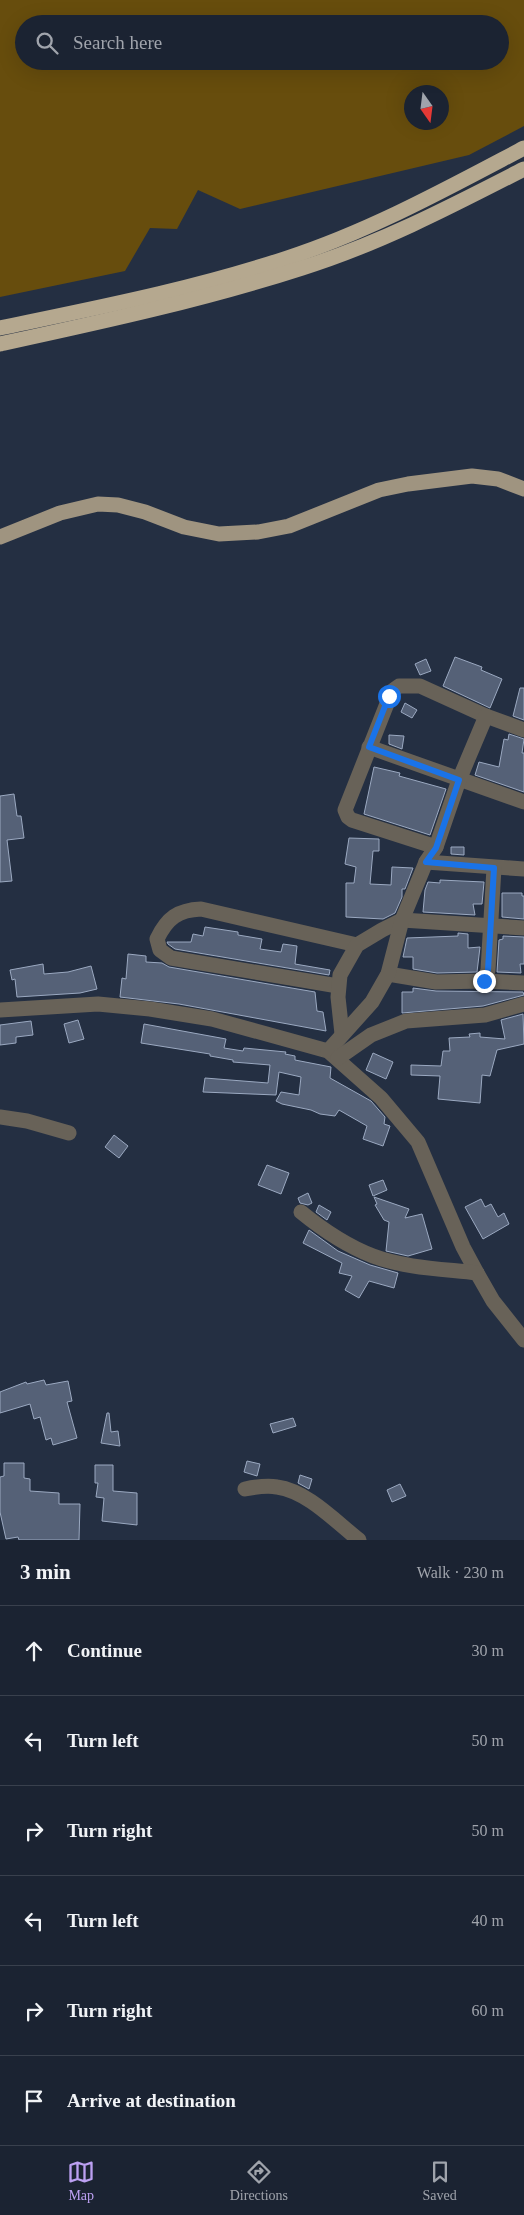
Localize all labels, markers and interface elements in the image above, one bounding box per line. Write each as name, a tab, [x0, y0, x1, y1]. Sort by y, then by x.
search box	[15, 15, 509, 70]
icon: search	[33, 29, 61, 57]
text: Search here	[73, 32, 162, 53]
north arrow	[404, 85, 449, 130]
route start	[378, 685, 401, 708]
route end	[473, 970, 496, 993]
text: 3 min	[20, 1560, 71, 1584]
text: Walk · 230 m	[417, 1564, 504, 1581]
icon: ahead	[20, 1637, 48, 1665]
text: Continue	[67, 1640, 142, 1661]
text: 30 m	[472, 1642, 504, 1659]
icon: left	[20, 1727, 48, 1755]
text: Turn left	[67, 1730, 139, 1751]
text: 50 m	[472, 1732, 504, 1749]
icon: right	[20, 1817, 48, 1845]
text: Turn right	[67, 1820, 152, 1841]
text: 50 m	[472, 1822, 504, 1839]
icon: left	[20, 1907, 48, 1935]
text: Turn left	[67, 1910, 139, 1931]
text: 40 m	[472, 1912, 504, 1929]
icon: right	[20, 1997, 48, 2025]
text: Turn right	[67, 2000, 152, 2021]
text: 60 m	[472, 2002, 504, 2019]
icon: arrive	[20, 2087, 48, 2115]
text: Arrive at destination	[67, 2090, 236, 2111]
tab: Map	[67, 2158, 95, 2204]
tab: Directions	[230, 2158, 288, 2204]
tab: Saved	[423, 2158, 457, 2204]

